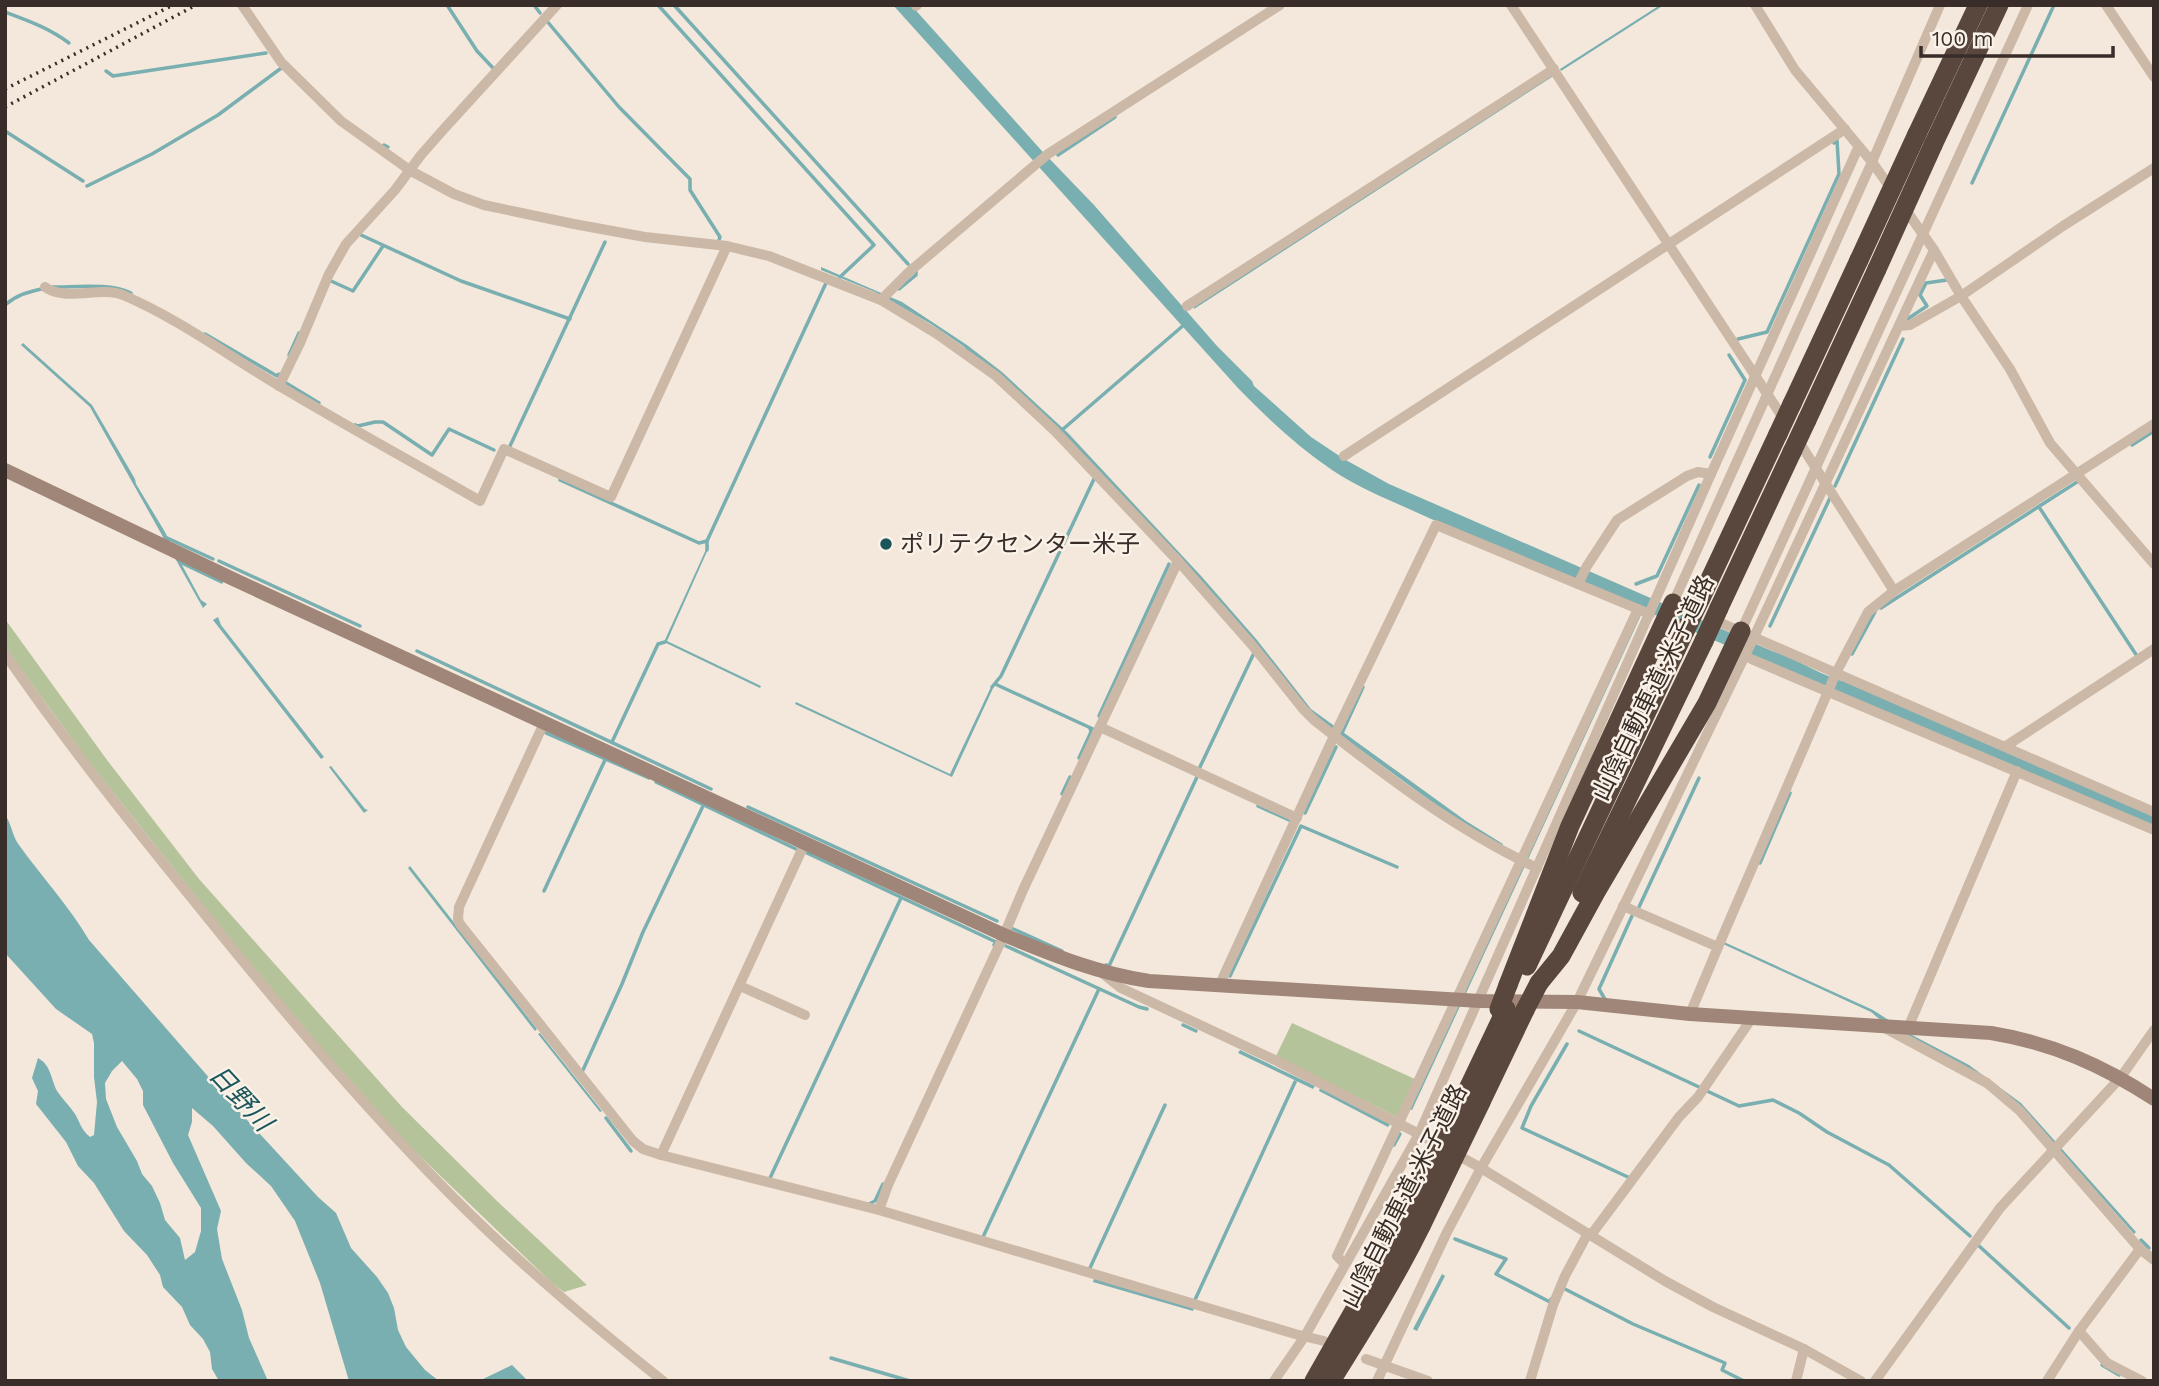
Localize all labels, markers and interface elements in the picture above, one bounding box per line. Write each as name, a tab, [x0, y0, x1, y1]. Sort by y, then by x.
scale bar	[1921, 14, 2114, 58]
text: 100 m	[1932, 26, 1994, 51]
place label: ポリテクセンター米子	[900, 530, 1140, 558]
marker: ポリテクセンター米子	[878, 536, 894, 552]
street label: 山陰自動車道;米子道路	[1586, 571, 1720, 805]
water label: 日野川	[203, 1059, 281, 1139]
street label: 山陰自動車道;米子道路	[1335, 1080, 1473, 1312]

